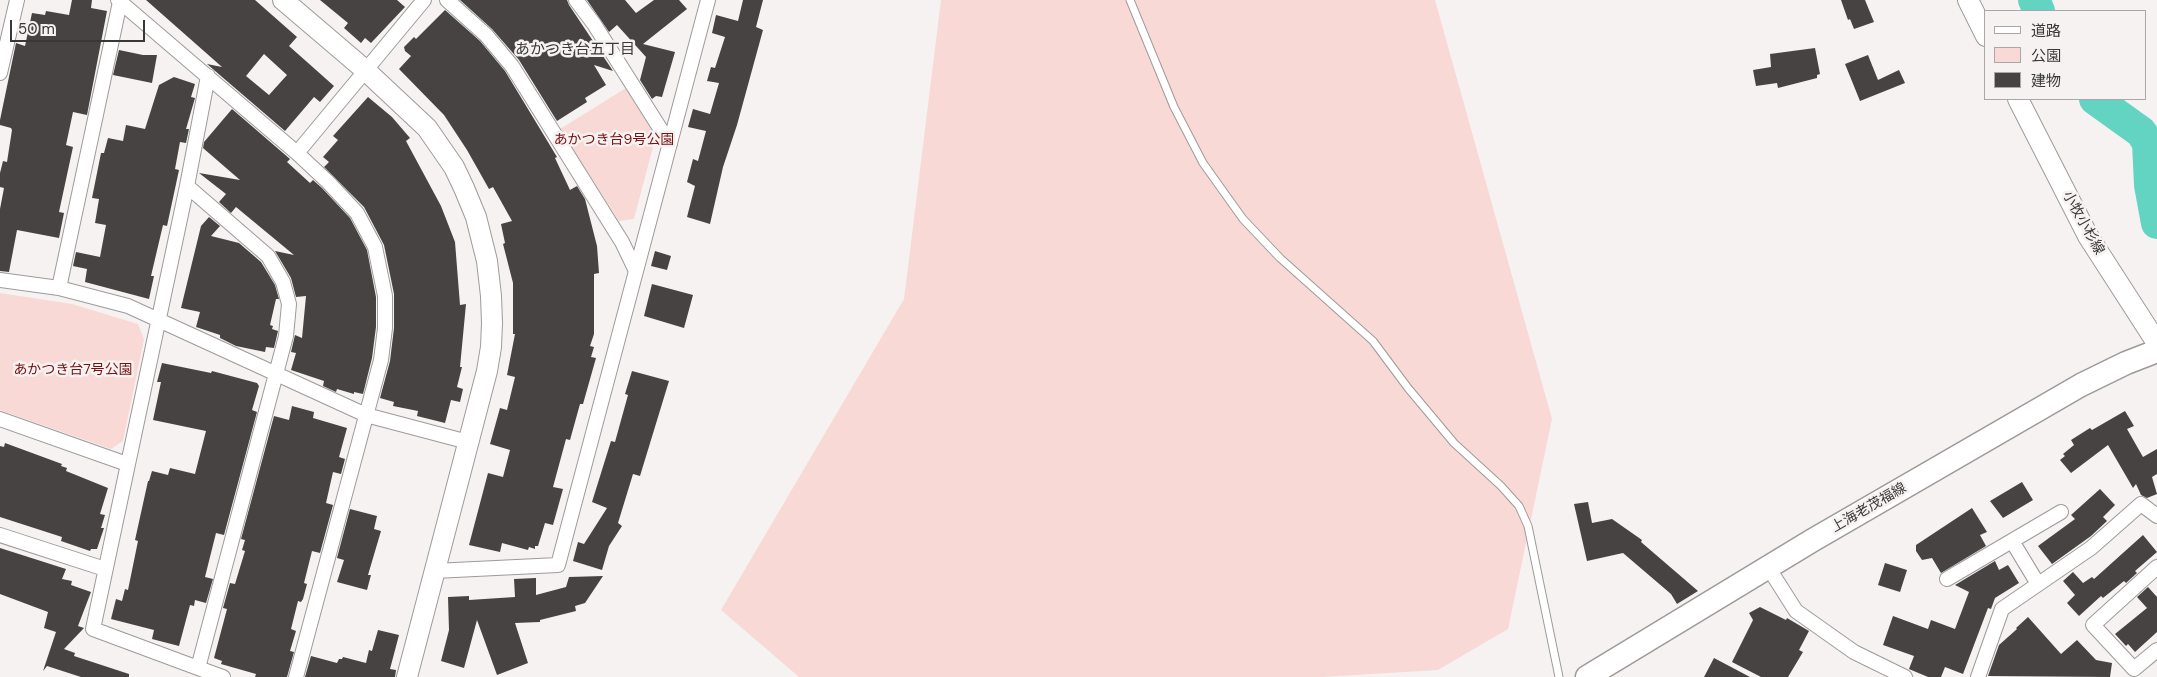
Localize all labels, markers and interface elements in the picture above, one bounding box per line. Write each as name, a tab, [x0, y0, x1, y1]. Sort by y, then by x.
scale bar	[12, 10, 148, 42]
legend	[1984, 10, 2147, 100]
text: 50 m	[18, 19, 55, 39]
text: 道路	[2031, 21, 2061, 41]
district label: あかつき台五丁目	[515, 41, 635, 59]
text: 公園	[2031, 46, 2061, 66]
text: 建物	[2031, 71, 2061, 91]
park label: あかつき台9号公園	[554, 132, 674, 148]
street label: 小牧小杉線	[2059, 188, 2107, 258]
park label: あかつき台7号公園	[13, 362, 133, 378]
street label: 上海老茂福線	[1828, 480, 1910, 536]

